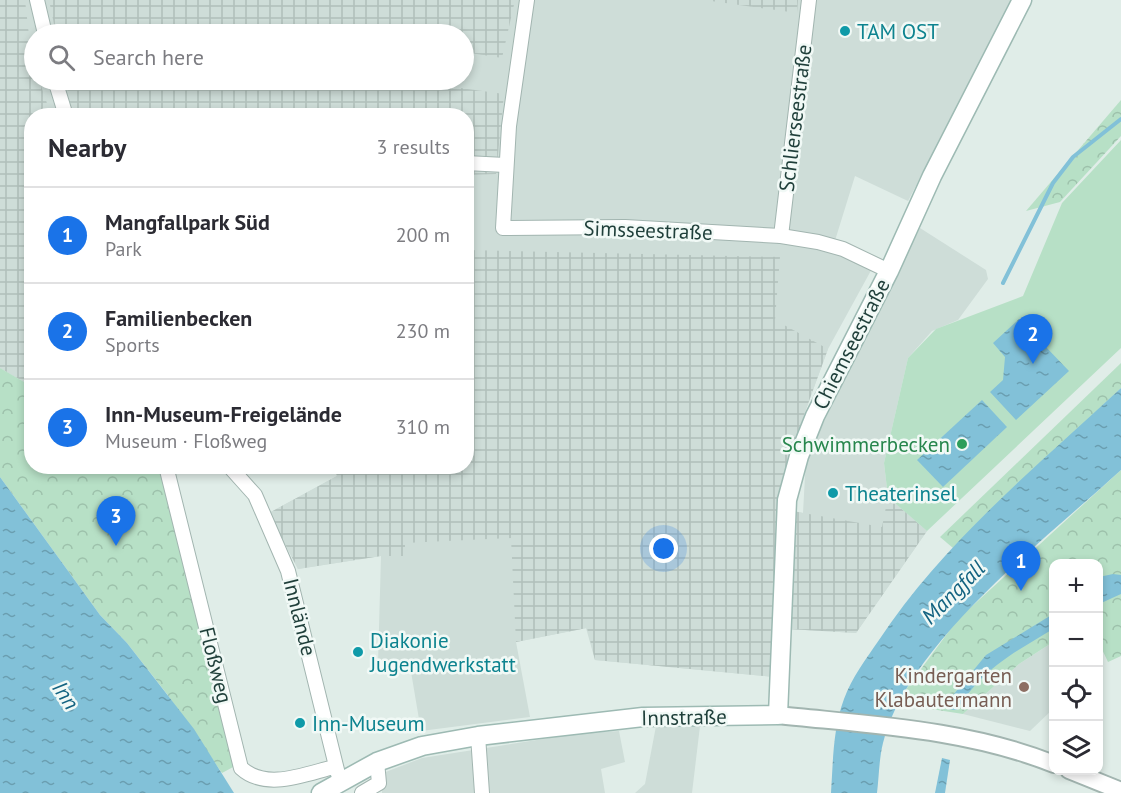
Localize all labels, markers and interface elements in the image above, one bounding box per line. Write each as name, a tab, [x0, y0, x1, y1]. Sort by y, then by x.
place label: TAM OST	[857, 18, 939, 45]
search box	[24, 24, 474, 90]
marker: TAM OST	[838, 24, 852, 38]
icon: search	[45, 41, 78, 74]
text: Search here	[93, 43, 204, 71]
street label: Schlierseestraße	[773, 43, 817, 193]
text: Nearby	[48, 131, 126, 164]
text: 3 results	[377, 134, 450, 160]
text: Mangfallpark Süd	[105, 208, 270, 236]
street label: Simsseestraße	[583, 214, 713, 246]
text: 1	[62, 222, 73, 248]
text: 200 m	[396, 222, 450, 248]
text: Park	[105, 236, 142, 262]
street label: Chiemseestraße	[806, 274, 896, 414]
text: Familienbecken	[105, 304, 252, 332]
pin: 2	[1014, 314, 1052, 364]
text: 2	[62, 318, 73, 344]
text: 230 m	[396, 318, 450, 344]
text: Sports	[105, 332, 160, 358]
text: Inn-Museum-Freigelände	[105, 400, 342, 428]
text: 3	[62, 414, 73, 440]
text: 310 m	[396, 414, 450, 440]
text: Museum · Floßweg	[105, 428, 267, 454]
place label: Schwimmerbecken	[782, 431, 950, 458]
marker: Schwimmerbecken	[955, 437, 969, 451]
place label: Theaterinsel	[845, 480, 957, 507]
marker: Theaterinsel	[826, 486, 840, 500]
pin: 3	[96, 496, 136, 546]
your location	[649, 534, 678, 563]
pin: 1	[1002, 542, 1040, 591]
water label: Mangfall	[915, 554, 991, 630]
map controls	[1049, 559, 1103, 775]
button: +	[1049, 559, 1103, 613]
street label: Innlände	[277, 575, 323, 659]
button: −	[1049, 613, 1103, 667]
street label: Floßweg	[194, 624, 238, 706]
place label: Diakonie Jugendwerkstatt	[369, 627, 516, 678]
marker: Diakonie Jugendwerkstatt	[351, 645, 365, 659]
place label: Kindergarten Klabautermann	[874, 662, 1012, 713]
button: locate	[1049, 667, 1103, 721]
water label: Inn	[46, 675, 86, 715]
marker: Kindergarten Klabautermann	[1017, 680, 1031, 694]
street label: Innstraße	[641, 703, 727, 731]
place label: Inn-Museum	[312, 710, 424, 737]
marker: Inn-Museum	[293, 716, 307, 730]
button: layers	[1049, 721, 1103, 775]

